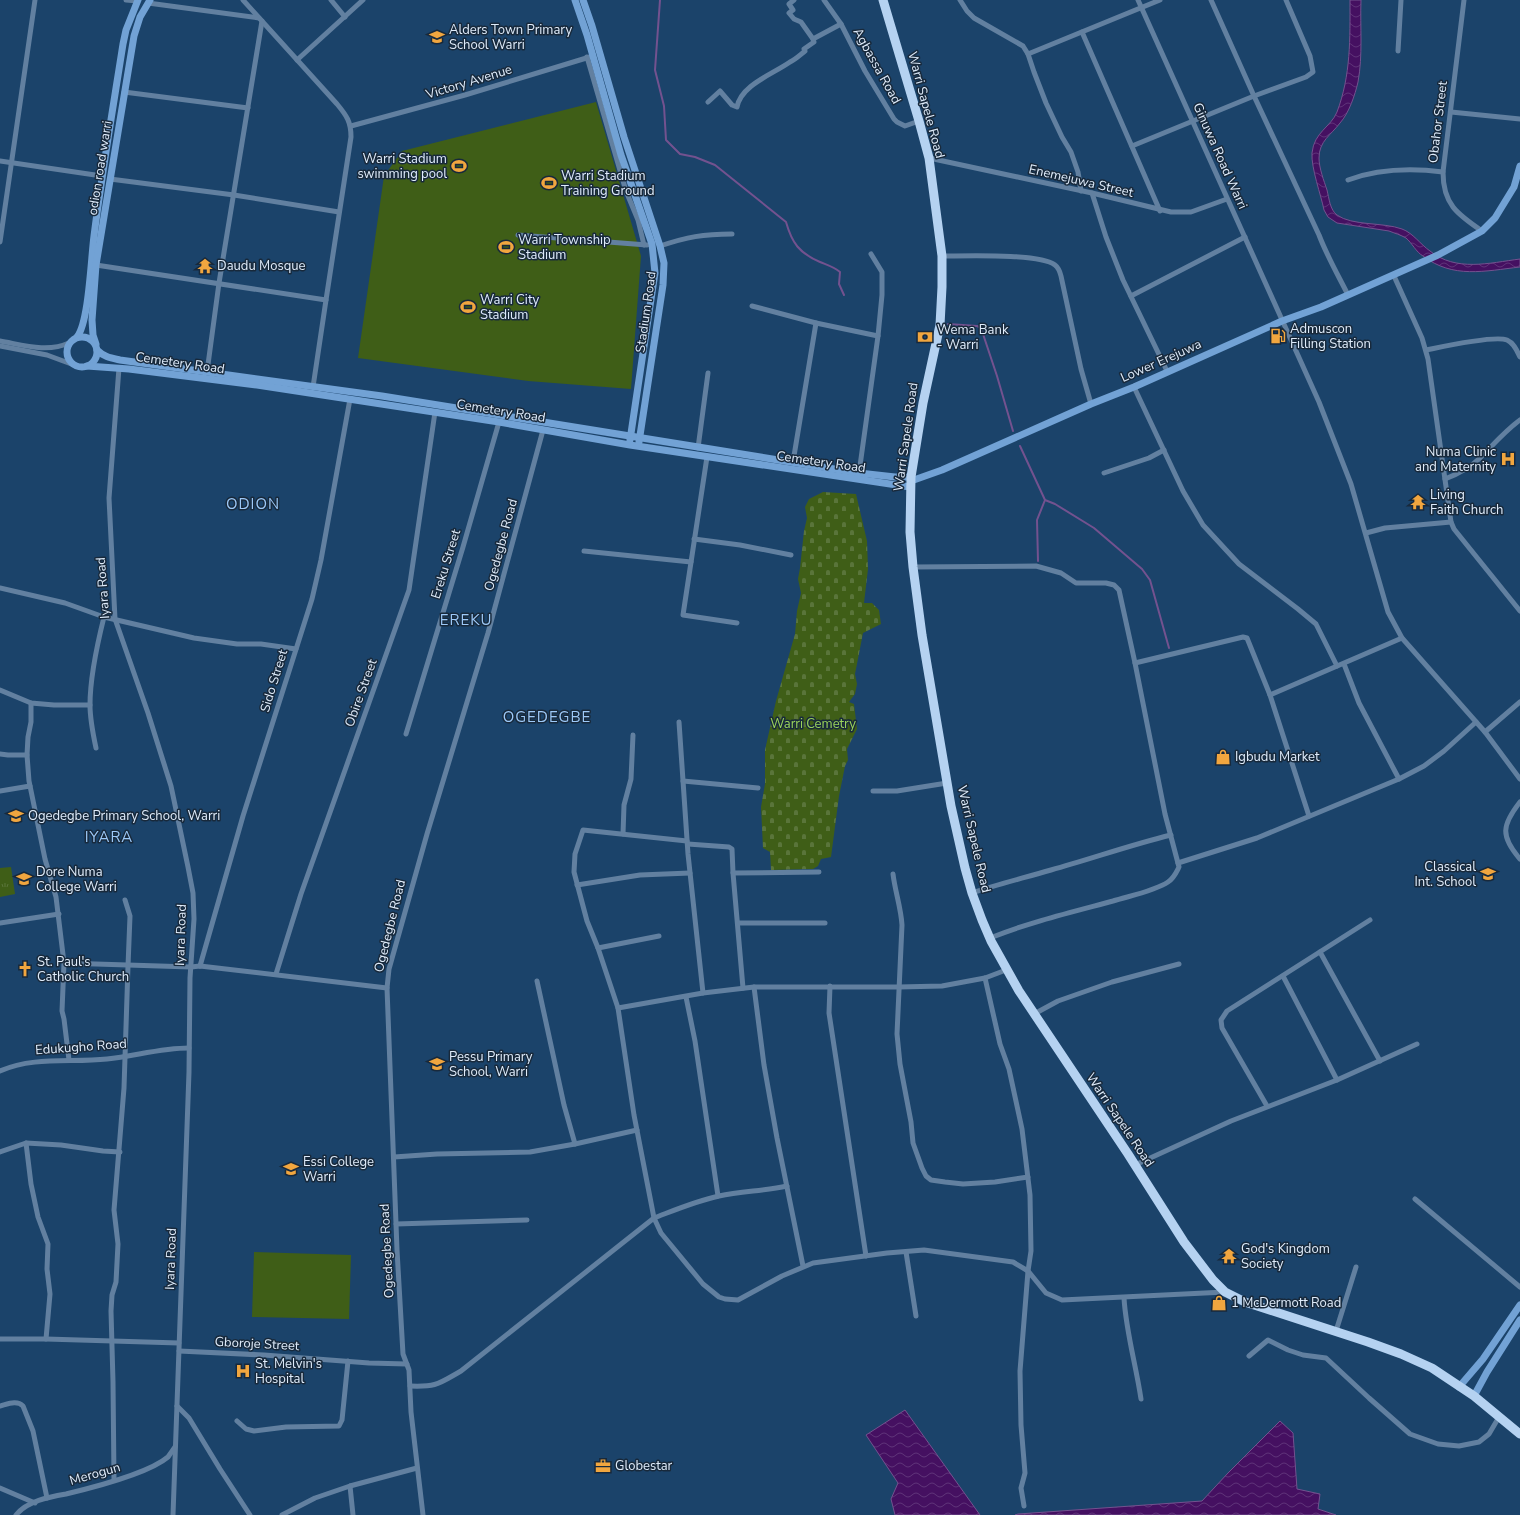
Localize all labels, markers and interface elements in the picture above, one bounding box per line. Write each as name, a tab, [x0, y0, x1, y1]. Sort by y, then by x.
place label: Alders Town Primary School Warri	[449, 21, 572, 54]
street label: Agbassa Road	[849, 25, 905, 107]
school or university icon: Alders Town Primary School Warri	[428, 28, 446, 46]
street label: Warri Sapele Road	[903, 50, 949, 160]
street label: Victory Avenue	[423, 60, 514, 104]
street label: Obahor Street	[1424, 80, 1452, 164]
street label: Ginuwa Road Warri	[1188, 100, 1252, 212]
street label: odion road warri	[84, 119, 116, 217]
place label: Warri Stadium swimming pool	[357, 150, 447, 183]
sports icon: Warri Stadium swimming pool	[450, 157, 468, 175]
street label: Enemejuwa Street	[1027, 160, 1135, 202]
place label: Warri Stadium Training Ground	[561, 167, 655, 200]
sports icon: Warri Stadium Training Ground	[540, 174, 558, 192]
place label: Warri Township Stadium	[518, 231, 611, 264]
sports icon: Warri Township Stadium	[497, 238, 515, 256]
temple icon: Daudu Mosque	[196, 257, 214, 275]
place label: Daudu Mosque	[217, 257, 306, 275]
street label: Stadium Road	[631, 270, 661, 354]
place label: Warri City Stadium	[480, 291, 540, 324]
sports icon: Warri City Stadium	[459, 298, 477, 316]
place label: Admuscon Filling Station	[1290, 320, 1371, 353]
place label: Wema Bank - Warri	[937, 321, 1009, 354]
fuel station icon: Admuscon Filling Station	[1269, 327, 1287, 345]
bank icon: Wema Bank - Warri	[916, 328, 934, 346]
street label: Lower Erejuwa	[1118, 335, 1204, 387]
street label: Cemetery Road	[134, 348, 226, 378]
street label: Warri Sapele Road	[889, 381, 923, 493]
street label: Cemetery Road	[455, 395, 547, 427]
place label: Numa Clinic and Maternity	[1415, 443, 1496, 476]
street label: Cemetery Road	[775, 447, 867, 477]
hospital icon: Numa Clinic and Maternity	[1499, 450, 1517, 468]
place label: Living Faith Church	[1430, 486, 1503, 519]
temple icon: Living Faith Church	[1409, 493, 1427, 511]
district label: ODION	[226, 494, 280, 514]
street label: Ogedegbe Road	[480, 497, 522, 593]
street label: Ereku Street	[427, 527, 465, 601]
street label: Iyara Road	[92, 557, 114, 619]
district label: EREKU	[440, 610, 492, 630]
street label: Sido Street	[256, 647, 292, 715]
street label: Obire Street	[340, 656, 382, 729]
district label: OGEDEGBE	[503, 707, 591, 727]
park label: Warri Cemetry	[770, 715, 856, 733]
shop icon: Igbudu Market	[1214, 748, 1232, 766]
place label: Igbudu Market	[1235, 748, 1320, 766]
street label: Warri Sapele Road	[953, 783, 995, 895]
school or university icon: Ogedegbe Primary School, Warri	[7, 807, 25, 825]
place label: Ogedegbe Primary School, Warri	[28, 807, 220, 825]
district label: IYARA	[85, 827, 133, 847]
place label: Classical Int. School	[1415, 858, 1476, 891]
place label: Dore Numa College Warri	[36, 863, 117, 896]
school or university icon: Classical Int. School	[1479, 865, 1497, 883]
school or university icon: Dore Numa College Warri	[15, 870, 33, 888]
street label: Ogedegbe Road	[370, 878, 410, 974]
street label: Iyara Road	[171, 904, 191, 966]
place label: St. Paul's Catholic Church	[37, 953, 129, 986]
church icon: St. Paul's Catholic Church	[16, 960, 34, 978]
street label: Edukugho Road	[34, 1035, 128, 1059]
place label: Pessu Primary School, Warri	[449, 1048, 533, 1081]
school or university icon: Pessu Primary School, Warri	[428, 1055, 446, 1073]
street label: Warri Sapele Road	[1082, 1069, 1158, 1171]
place label: Essi College Warri	[303, 1153, 374, 1186]
school or university icon: Essi College Warri	[282, 1160, 300, 1178]
street label: Ogedegbe Road	[376, 1203, 398, 1299]
street label: Iyara Road	[161, 1228, 181, 1290]
place label: God's Kingdom Society	[1241, 1240, 1330, 1273]
temple icon: God's Kingdom Society	[1220, 1247, 1238, 1265]
shop icon: 1 McDermott Road	[1210, 1294, 1228, 1312]
place label: 1 McDermott Road	[1231, 1294, 1341, 1312]
street label: Gboroje Street	[214, 1333, 300, 1355]
place label: St. Melvin's Hospital	[255, 1355, 322, 1388]
hospital icon: St. Melvin's Hospital	[234, 1362, 252, 1380]
office icon: Globestar	[594, 1457, 612, 1475]
place label: Globestar	[615, 1457, 673, 1475]
street label: Merogun	[67, 1458, 123, 1490]

